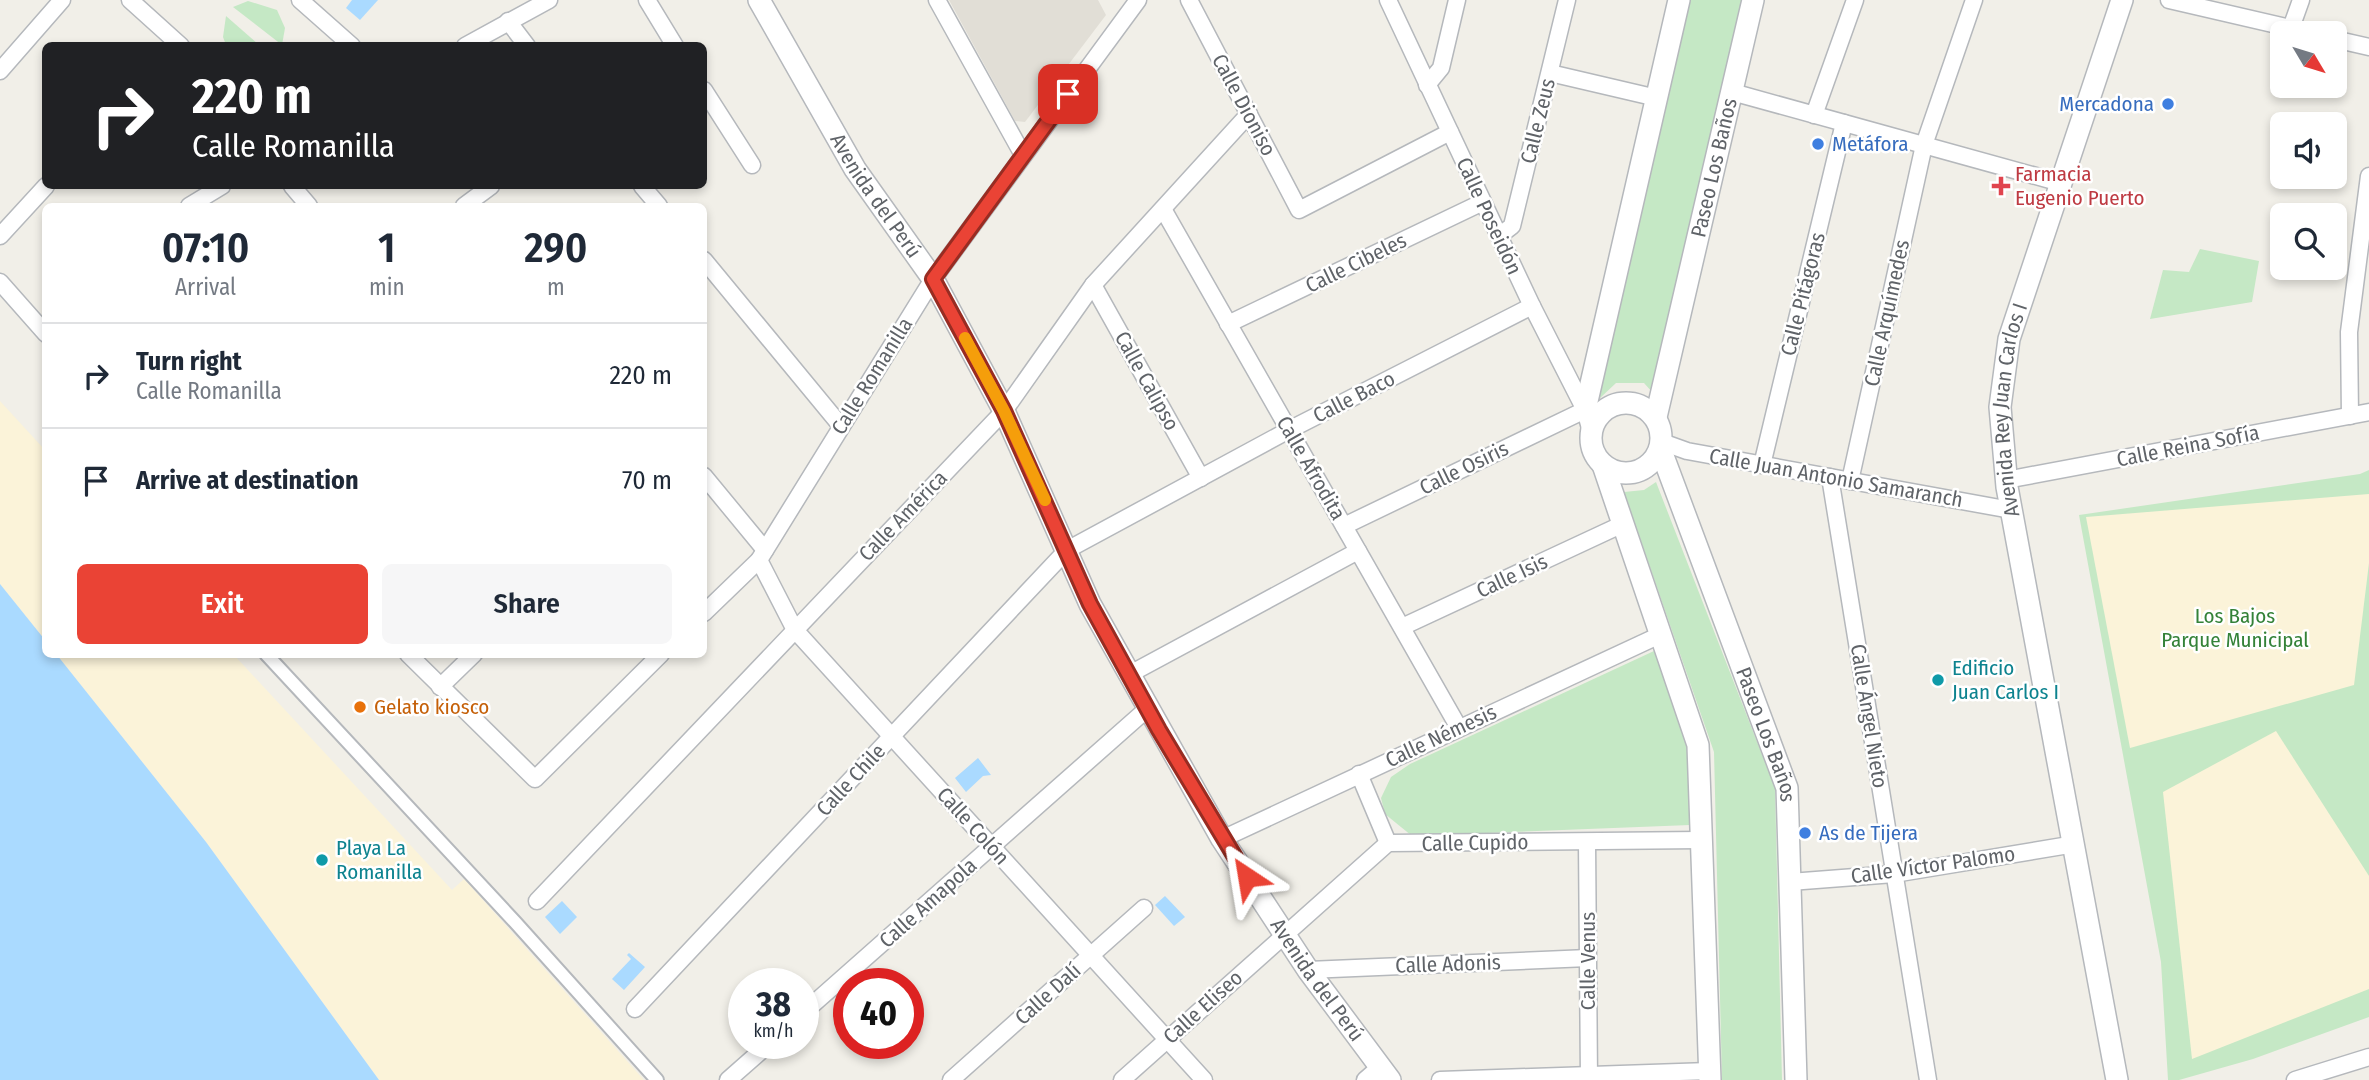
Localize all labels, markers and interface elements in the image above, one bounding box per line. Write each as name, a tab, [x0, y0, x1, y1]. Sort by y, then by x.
north arrow	[2270, 21, 2347, 98]
map controls	[2270, 21, 2347, 280]
street label: Calle Dioniso	[1206, 50, 1282, 160]
pin	[1038, 64, 1098, 124]
text: 220 m	[192, 67, 312, 126]
icon: right	[77, 70, 168, 161]
icon: arrive	[1049, 75, 1087, 113]
street label: Calle Zeus	[1515, 76, 1561, 166]
place label: Mercadona	[2059, 91, 2154, 117]
street label: Paseo Los Baños	[1685, 95, 1743, 240]
marker: Mercadona	[2160, 96, 2176, 112]
button: sound	[2270, 112, 2347, 189]
text: Calle Romanilla	[192, 127, 395, 165]
street label: Avenida del Perú	[825, 129, 927, 263]
place label: Metáfora	[1832, 131, 1909, 157]
marker: Metáfora	[1810, 136, 1826, 152]
street label: Calle Poseidón	[1451, 153, 1527, 279]
place label: Farmacia Eugenio Puerto	[2015, 161, 2145, 211]
marker: Farmacia Eugenio Puerto	[1993, 178, 2009, 194]
button: search	[2270, 203, 2347, 280]
text: 07:10	[162, 223, 249, 273]
text: 1	[378, 223, 396, 273]
text: 290	[524, 223, 587, 273]
street label: Calle Cibeles	[1301, 227, 1411, 299]
street label: Calle Pitágoras	[1775, 230, 1831, 358]
street label: Calle Arquímedes	[1859, 237, 1915, 389]
text: Arrival	[175, 273, 236, 301]
text: min	[369, 273, 405, 301]
text: m	[547, 273, 565, 301]
street label: Avenida Rey Juan Carlos I	[1987, 300, 2033, 519]
street label: Calle Romanilla	[826, 313, 918, 439]
street label: Calle Calipso	[1109, 327, 1185, 435]
text: Turn right	[136, 346, 242, 377]
icon: right	[77, 357, 115, 395]
text: 220 m	[609, 360, 672, 391]
street label: Calle Baco	[1309, 365, 1399, 429]
text: Calle Romanilla	[136, 377, 282, 405]
street label: Calle Afrodita	[1271, 411, 1351, 525]
street label: Calle Reina Sofía	[2115, 419, 2261, 473]
street label: Calle Osiris	[1415, 435, 1513, 501]
street label: Calle Juan Antonio Samaranch	[1707, 443, 1965, 513]
icon: arrive	[77, 462, 115, 500]
text: Arrive at destination	[136, 465, 359, 496]
text: 70 m	[622, 465, 672, 496]
street label: Calle América	[853, 465, 953, 567]
street label: Calle Isis	[1472, 548, 1552, 604]
button: Exit	[77, 564, 368, 644]
button: Share	[382, 564, 672, 644]
park label: Los Bajos Parque Municipal	[2161, 603, 2309, 653]
street label: Calle Ángel Nieto	[1845, 642, 1893, 790]
place label: Edificio Juan Carlos I	[1952, 655, 2059, 705]
street label: Paseo Los Baños	[1730, 664, 1801, 803]
marker: Edificio Juan Carlos I	[1930, 672, 1946, 688]
place label: Gelato kiosco	[374, 694, 489, 720]
marker: Gelato kiosco	[352, 699, 368, 715]
street label: Calle Némesis	[1381, 699, 1501, 773]
street label: Calle Chile	[811, 738, 891, 822]
street label: Calle Colón	[931, 782, 1015, 870]
place label: As de Tijera	[1819, 820, 1918, 846]
marker: As de Tijera	[1797, 825, 1813, 841]
street label: Calle Cupido	[1421, 829, 1529, 857]
place label: Playa La Romanilla	[336, 835, 422, 885]
position arrow	[1210, 840, 1284, 914]
street label: Calle Víctor Palomo	[1849, 841, 2017, 889]
marker: Playa La Romanilla	[314, 852, 330, 868]
street label: Calle Amapola	[874, 852, 982, 954]
street label: Calle Venus	[1575, 912, 1601, 1010]
street label: Avenida del Perú	[1265, 914, 1370, 1047]
street label: Calle Adonis	[1395, 949, 1501, 979]
street label: Calle Dalí	[1010, 958, 1086, 1030]
street label: Calle Eliseo	[1158, 965, 1248, 1049]
speed limit sign: 40	[833, 968, 924, 1059]
text: 38	[756, 983, 791, 1025]
text: km/h	[753, 1020, 794, 1042]

